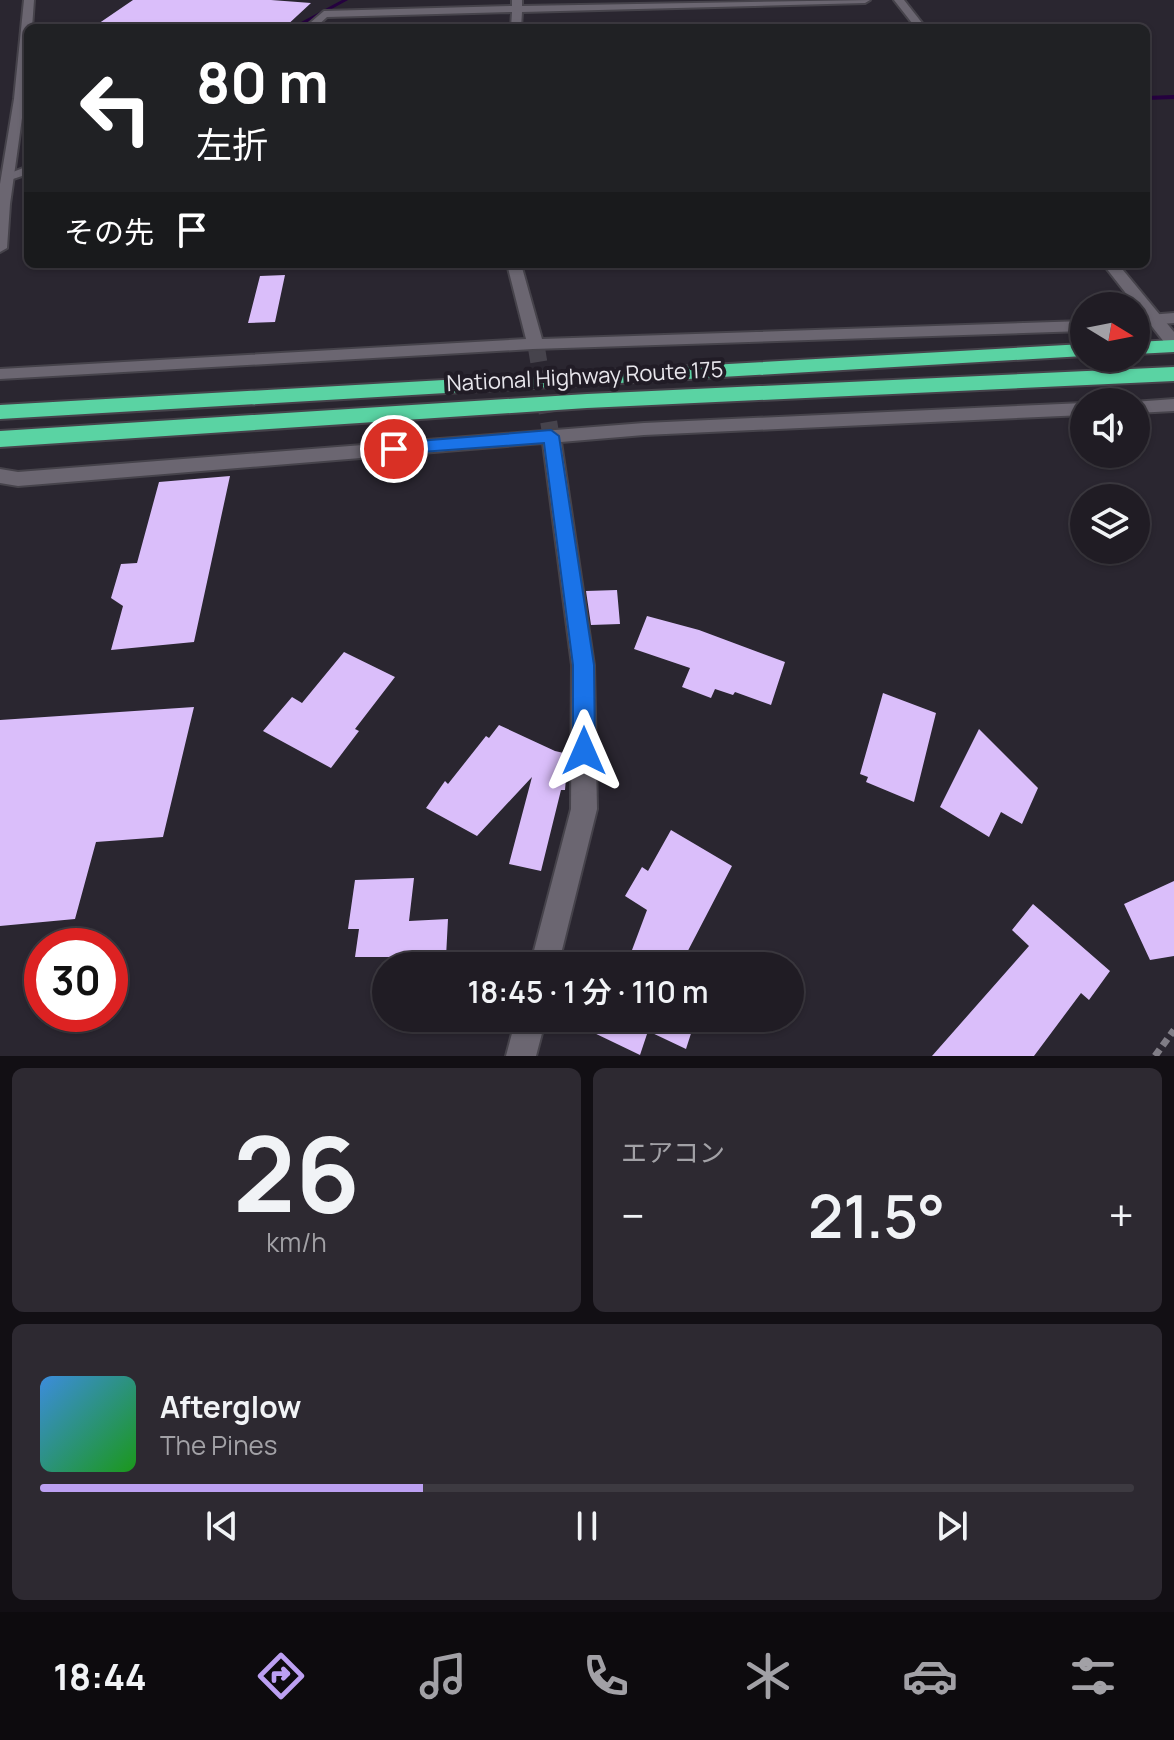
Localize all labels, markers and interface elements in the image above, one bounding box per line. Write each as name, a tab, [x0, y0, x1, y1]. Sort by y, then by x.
text: 80 m	[196, 43, 329, 120]
icon: left	[64, 56, 168, 160]
text: 左折	[196, 120, 268, 169]
icon: arrive	[170, 208, 214, 252]
text: その先	[64, 211, 154, 252]
north arrow	[1070, 292, 1150, 372]
map controls	[1070, 292, 1150, 564]
street label: National Highway Route 175	[446, 354, 724, 398]
button: sound	[1070, 388, 1150, 468]
pin	[360, 415, 428, 483]
icon: arrive	[372, 427, 416, 471]
button: layers	[1070, 484, 1150, 564]
position arrow	[542, 709, 626, 793]
speed limit sign: 30	[24, 928, 128, 1032]
text: 18:45 · 1 分 · 110 m	[467, 971, 709, 1012]
text: 26	[233, 1101, 360, 1243]
text: エアコン	[621, 1134, 725, 1170]
text: 21.5°	[808, 1174, 945, 1256]
text: −	[621, 1185, 645, 1245]
text: +	[1109, 1185, 1134, 1245]
text: km/h	[266, 1224, 327, 1260]
text: Afterglow	[160, 1386, 301, 1427]
text: The Pines	[160, 1427, 277, 1463]
icon: previous	[200, 1504, 244, 1548]
icon: pause	[565, 1504, 609, 1548]
icon: next	[930, 1504, 974, 1548]
icon: directions	[253, 1648, 309, 1704]
icon: music	[415, 1648, 471, 1704]
icon: phone	[578, 1648, 634, 1704]
icon: climate	[740, 1648, 796, 1704]
icon: car	[902, 1648, 958, 1704]
icon: filters	[1065, 1648, 1121, 1704]
text: 18:44	[53, 1652, 147, 1701]

